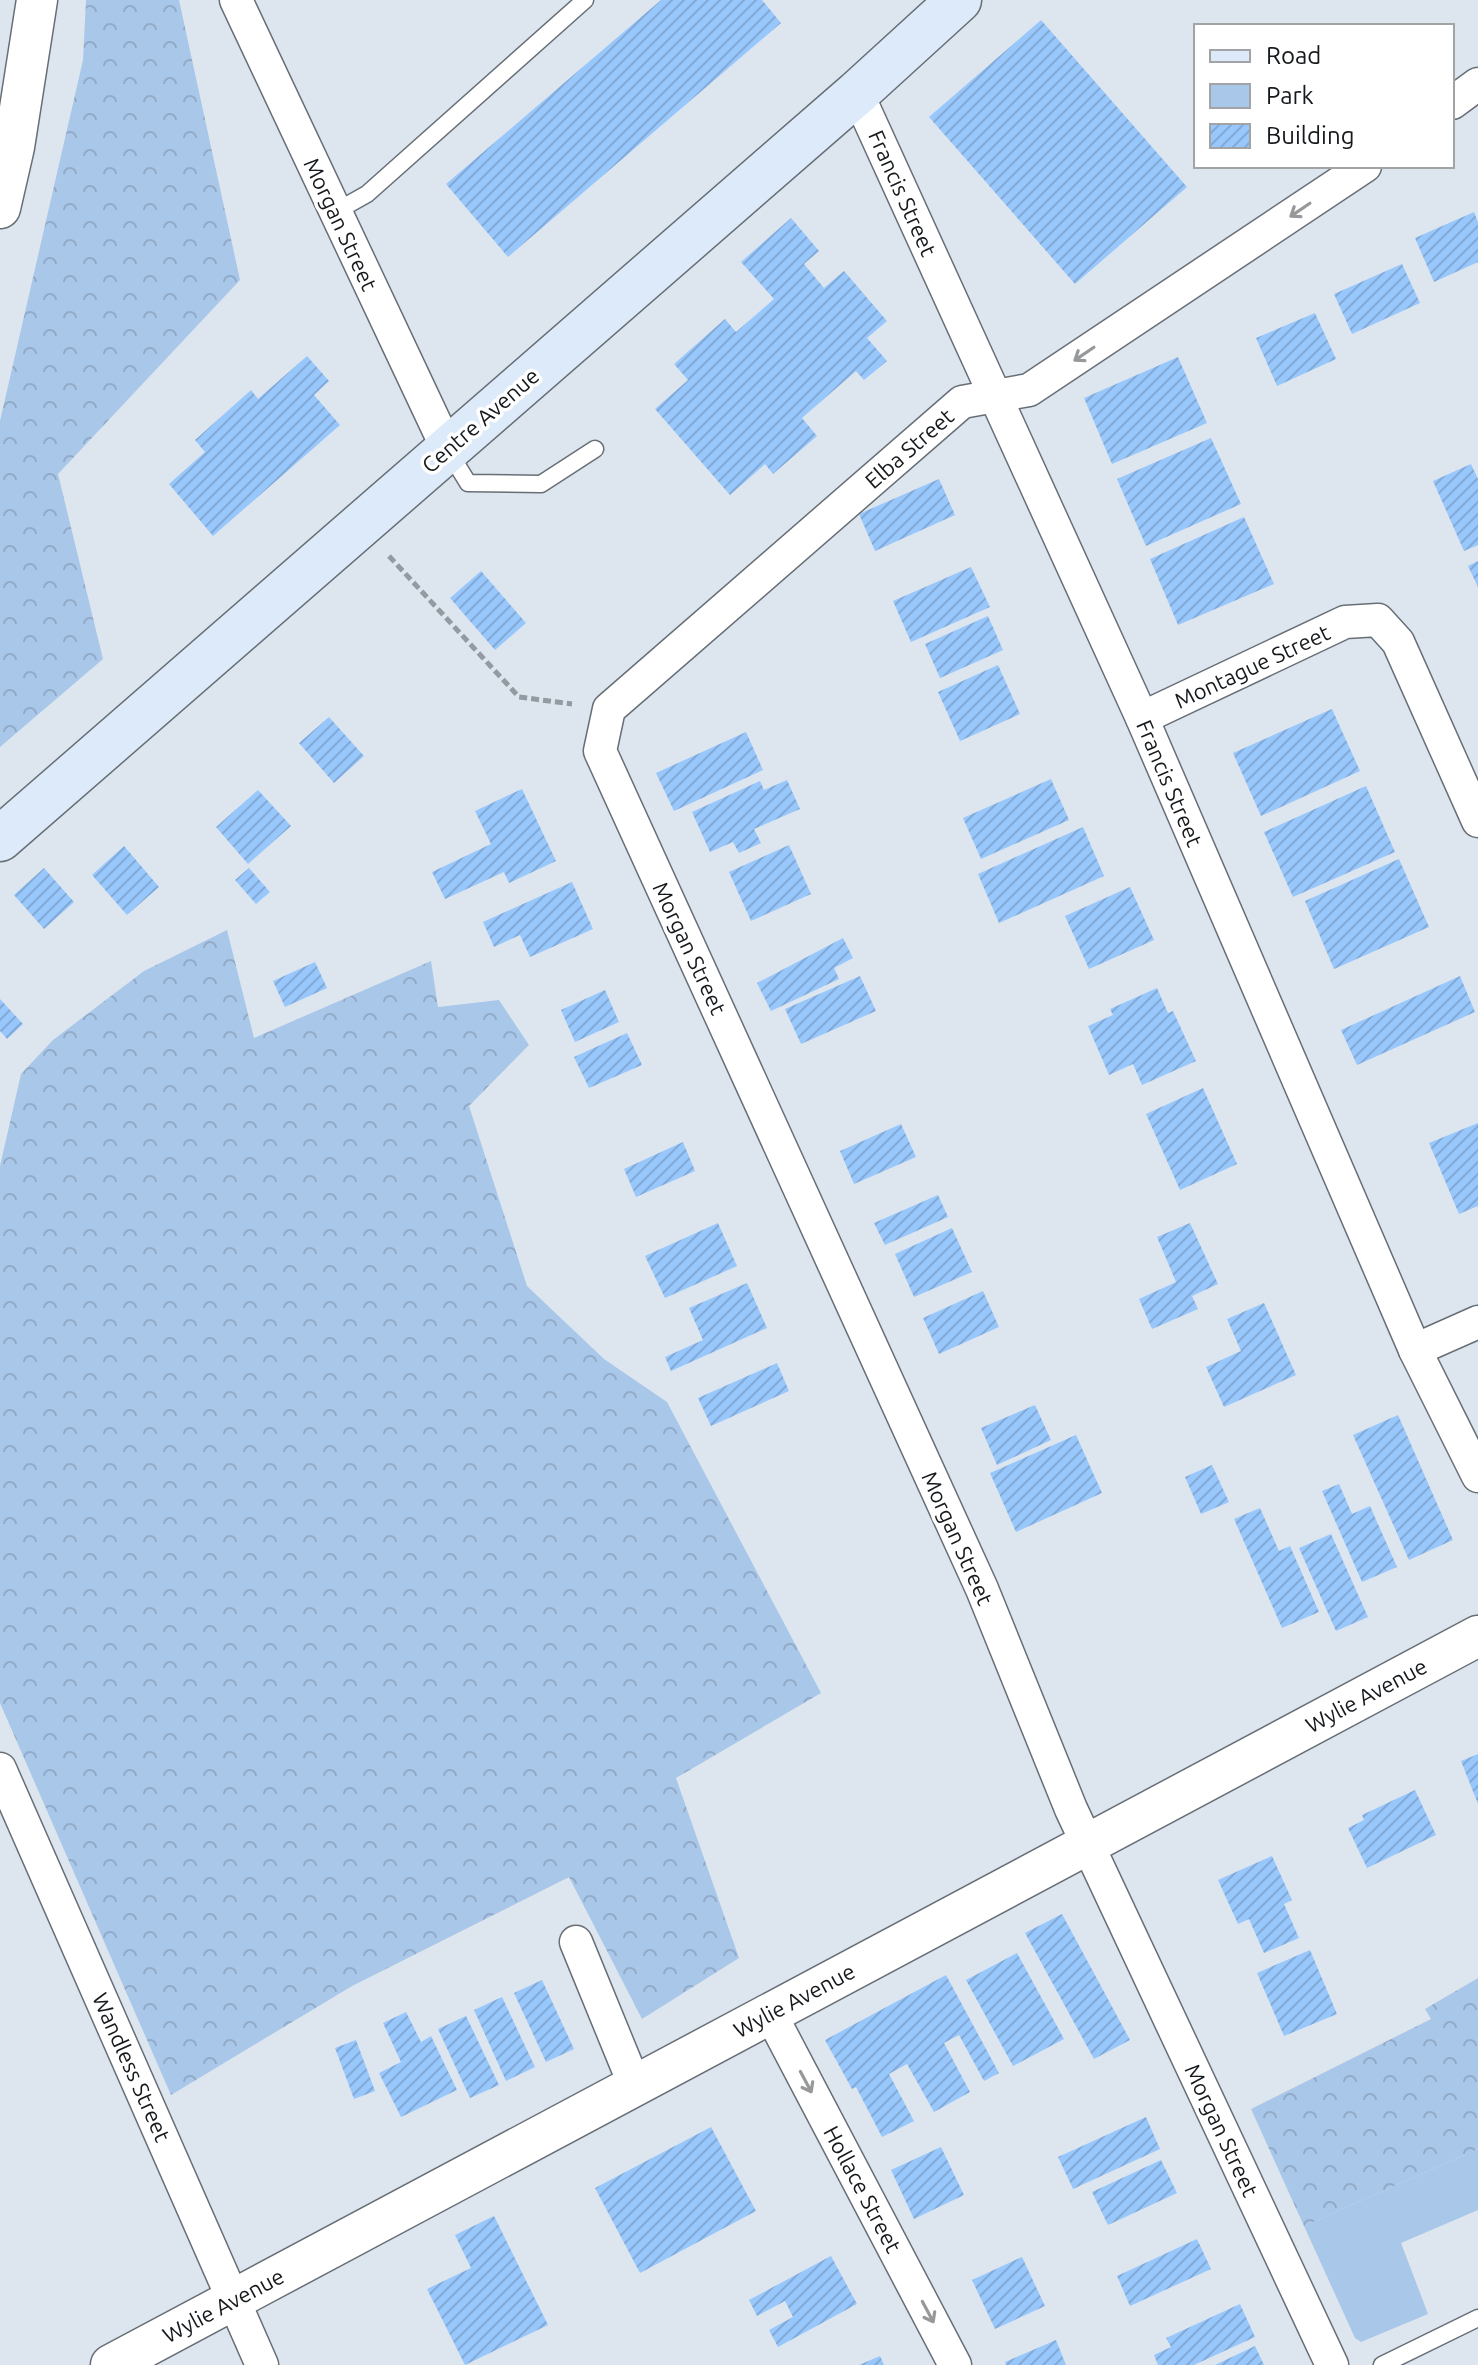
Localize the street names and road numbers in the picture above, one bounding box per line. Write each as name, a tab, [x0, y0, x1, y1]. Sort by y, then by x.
street label: Francis Street	[864, 126, 942, 260]
street label: Morgan Street	[299, 154, 383, 295]
street label: Centre Avenue	[417, 363, 543, 477]
street label: Elba Street	[860, 403, 959, 493]
street label: Montague Street	[1170, 619, 1334, 713]
street label: Francis Street	[1132, 716, 1208, 850]
street label: Morgan Street	[648, 878, 732, 1019]
street label: Morgan Street	[917, 1467, 999, 1609]
street label: Wylie Avenue	[1301, 1653, 1431, 1737]
street label: Wylie Avenue	[729, 1958, 859, 2042]
street label: Wandless Street	[88, 1989, 176, 2146]
street label: Morgan Street	[1180, 2060, 1264, 2201]
street label: Hollace Street	[819, 2121, 907, 2257]
street label: Wylie Avenue	[158, 2263, 288, 2347]

